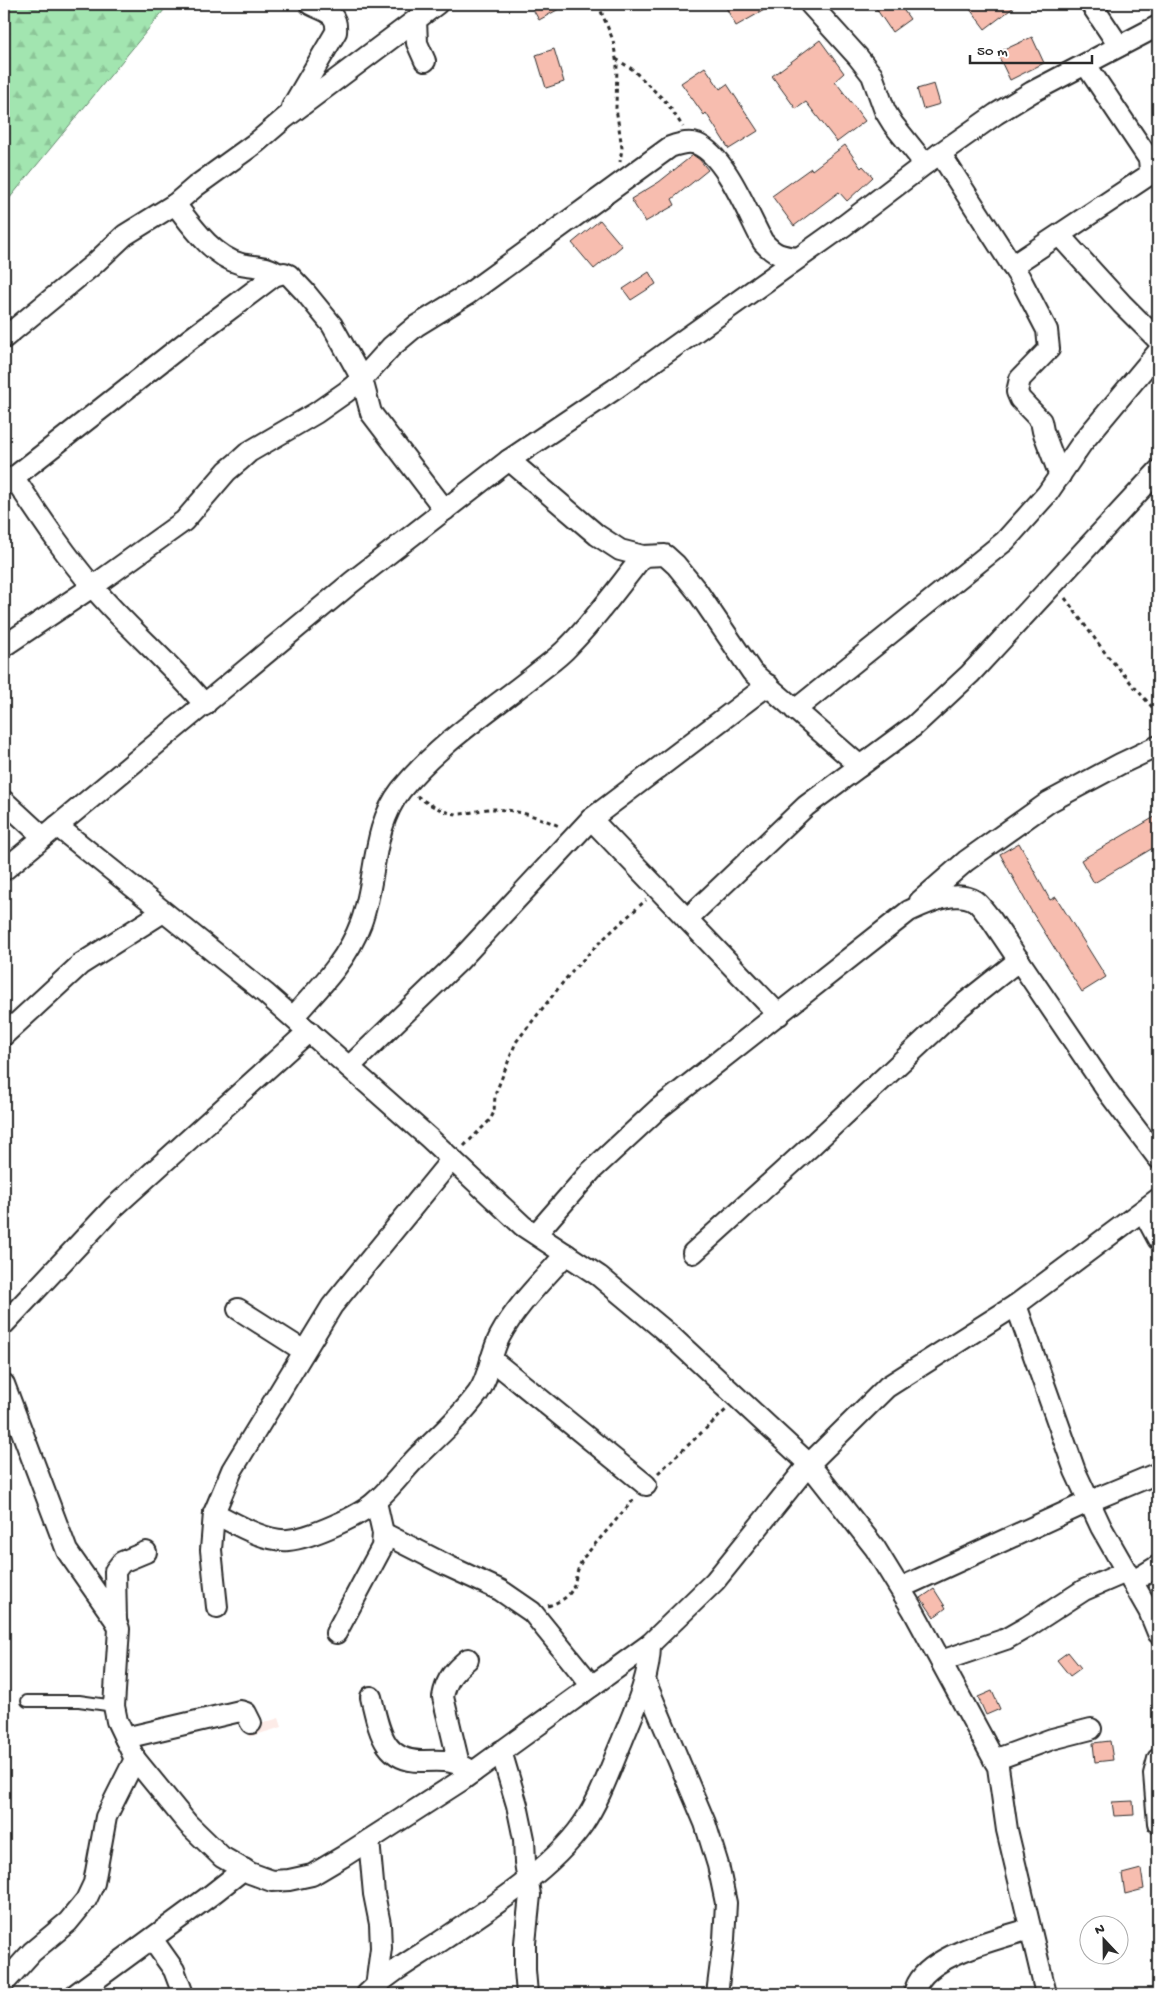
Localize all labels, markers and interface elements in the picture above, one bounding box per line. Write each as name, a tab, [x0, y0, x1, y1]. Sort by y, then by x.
scale bar	[970, 32, 1092, 64]
text: 50 m	[977, 43, 1008, 61]
north arrow	[1080, 1916, 1130, 1966]
text: N	[1093, 1921, 1107, 1940]

